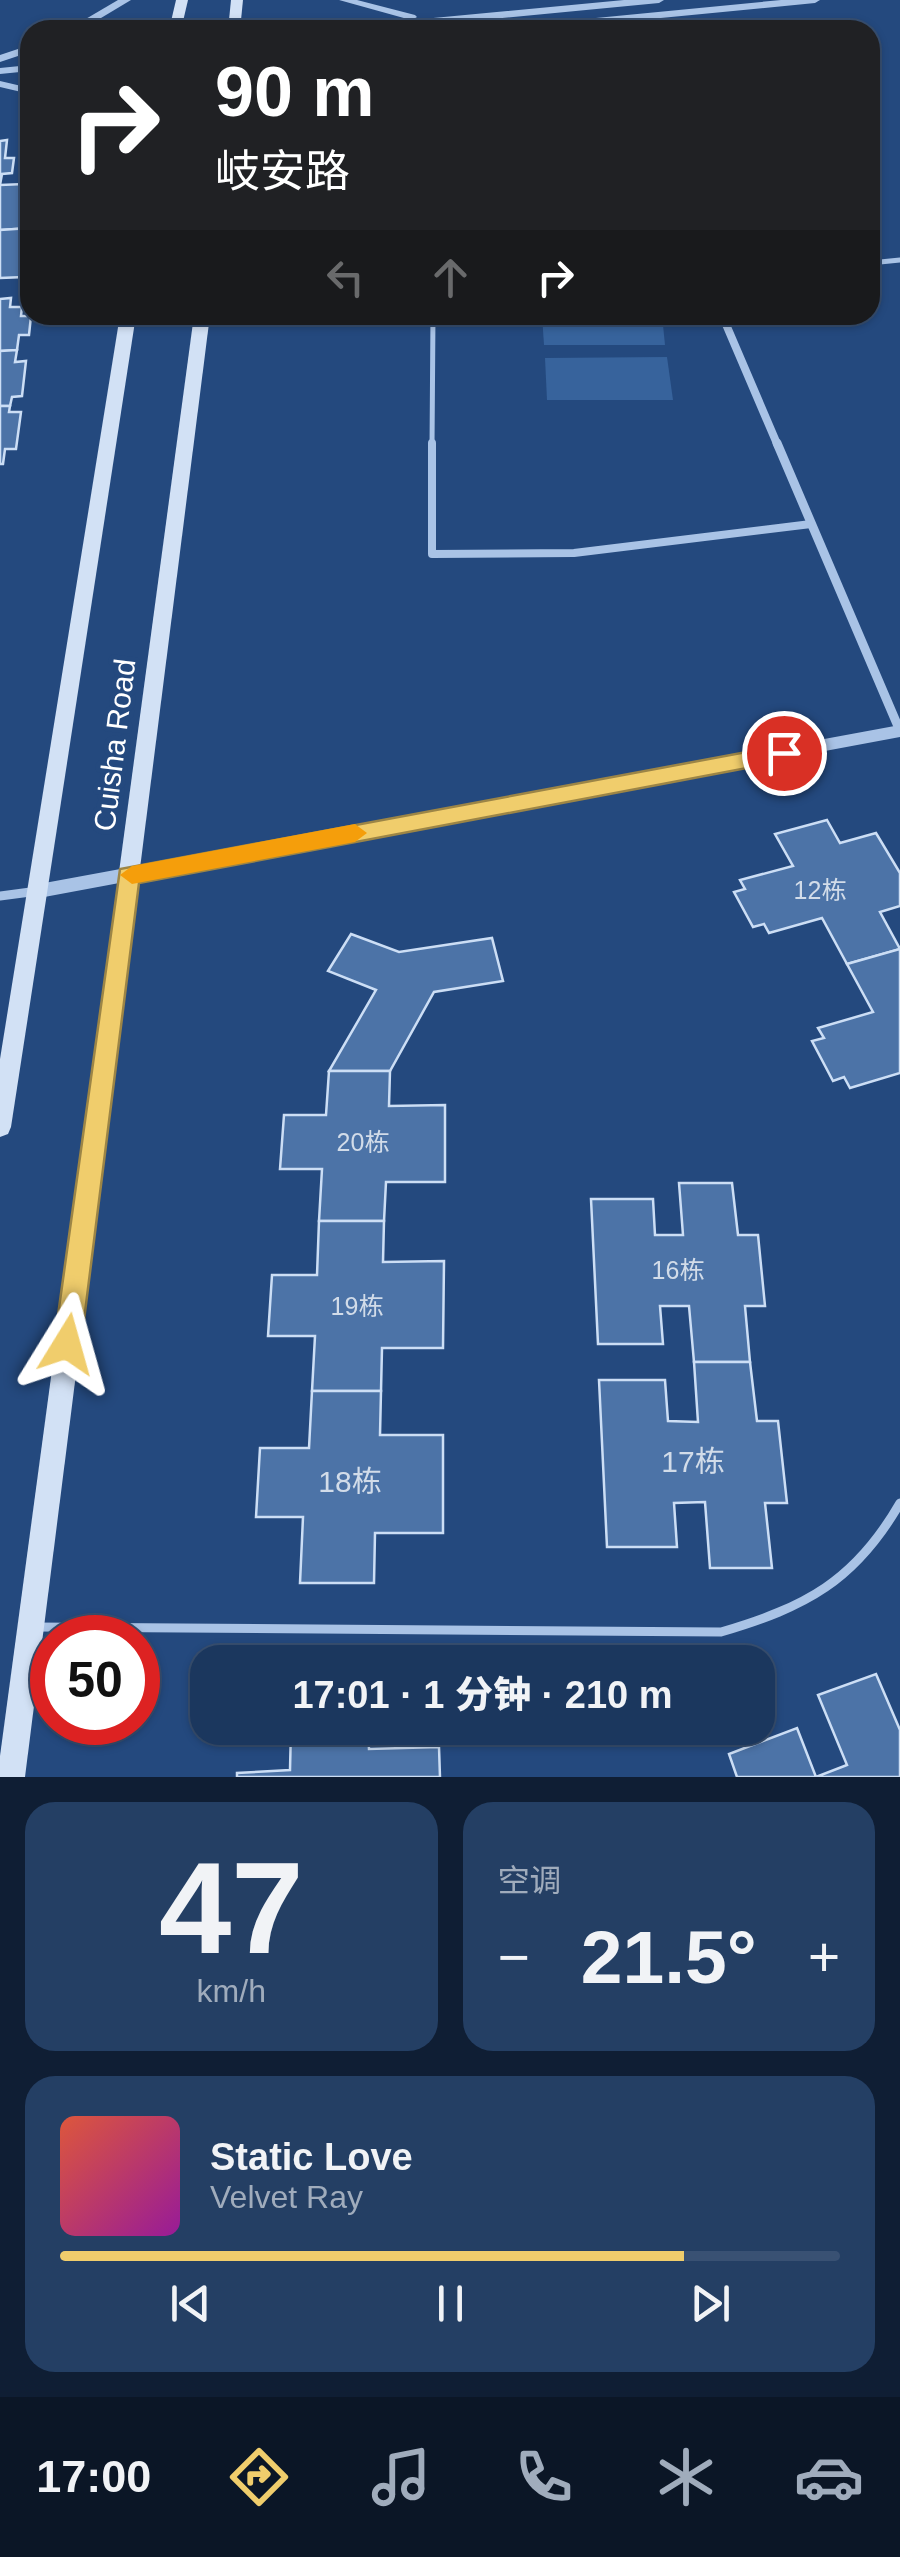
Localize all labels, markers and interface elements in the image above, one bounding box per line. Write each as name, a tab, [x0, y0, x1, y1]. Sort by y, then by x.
text: 90 m	[215, 53, 375, 131]
icon: right	[50, 60, 180, 190]
text: 岐安路	[215, 146, 350, 197]
icon: left	[318, 250, 373, 305]
icon: ahead	[423, 250, 478, 305]
icon: right	[528, 250, 583, 305]
street label: Cuisha Road	[88, 657, 141, 833]
pin	[742, 711, 827, 796]
icon: arrive	[757, 726, 812, 781]
house number: 12栋	[794, 876, 846, 904]
house number: 20栋	[337, 1128, 389, 1156]
house number: 16栋	[652, 1256, 704, 1284]
position arrow	[15, 1292, 119, 1396]
house number: 19栋	[331, 1292, 383, 1320]
house number: 17栋	[661, 1445, 725, 1478]
house number: 18栋	[318, 1465, 382, 1498]
speed limit sign: 50	[30, 1615, 160, 1745]
text: 17:01 · 1 分钟 · 210 m	[292, 1674, 673, 1716]
text: 47	[159, 1835, 304, 1981]
text: 空调	[498, 1863, 562, 1899]
text: 21.5°	[581, 1915, 757, 1999]
text: −	[498, 1926, 530, 1988]
text: +	[808, 1926, 840, 1988]
text: km/h	[197, 1973, 266, 2009]
text: Static Love	[210, 2136, 413, 2178]
text: Velvet Ray	[210, 2179, 363, 2215]
icon: previous	[163, 2276, 218, 2331]
icon: pause	[423, 2276, 478, 2331]
icon: next	[683, 2276, 738, 2331]
icon: directions	[224, 2442, 294, 2512]
icon: music	[366, 2442, 436, 2512]
icon: phone	[509, 2442, 579, 2512]
icon: climate	[651, 2442, 721, 2512]
icon: car	[794, 2442, 864, 2512]
text: 17:00	[36, 2451, 151, 2502]

